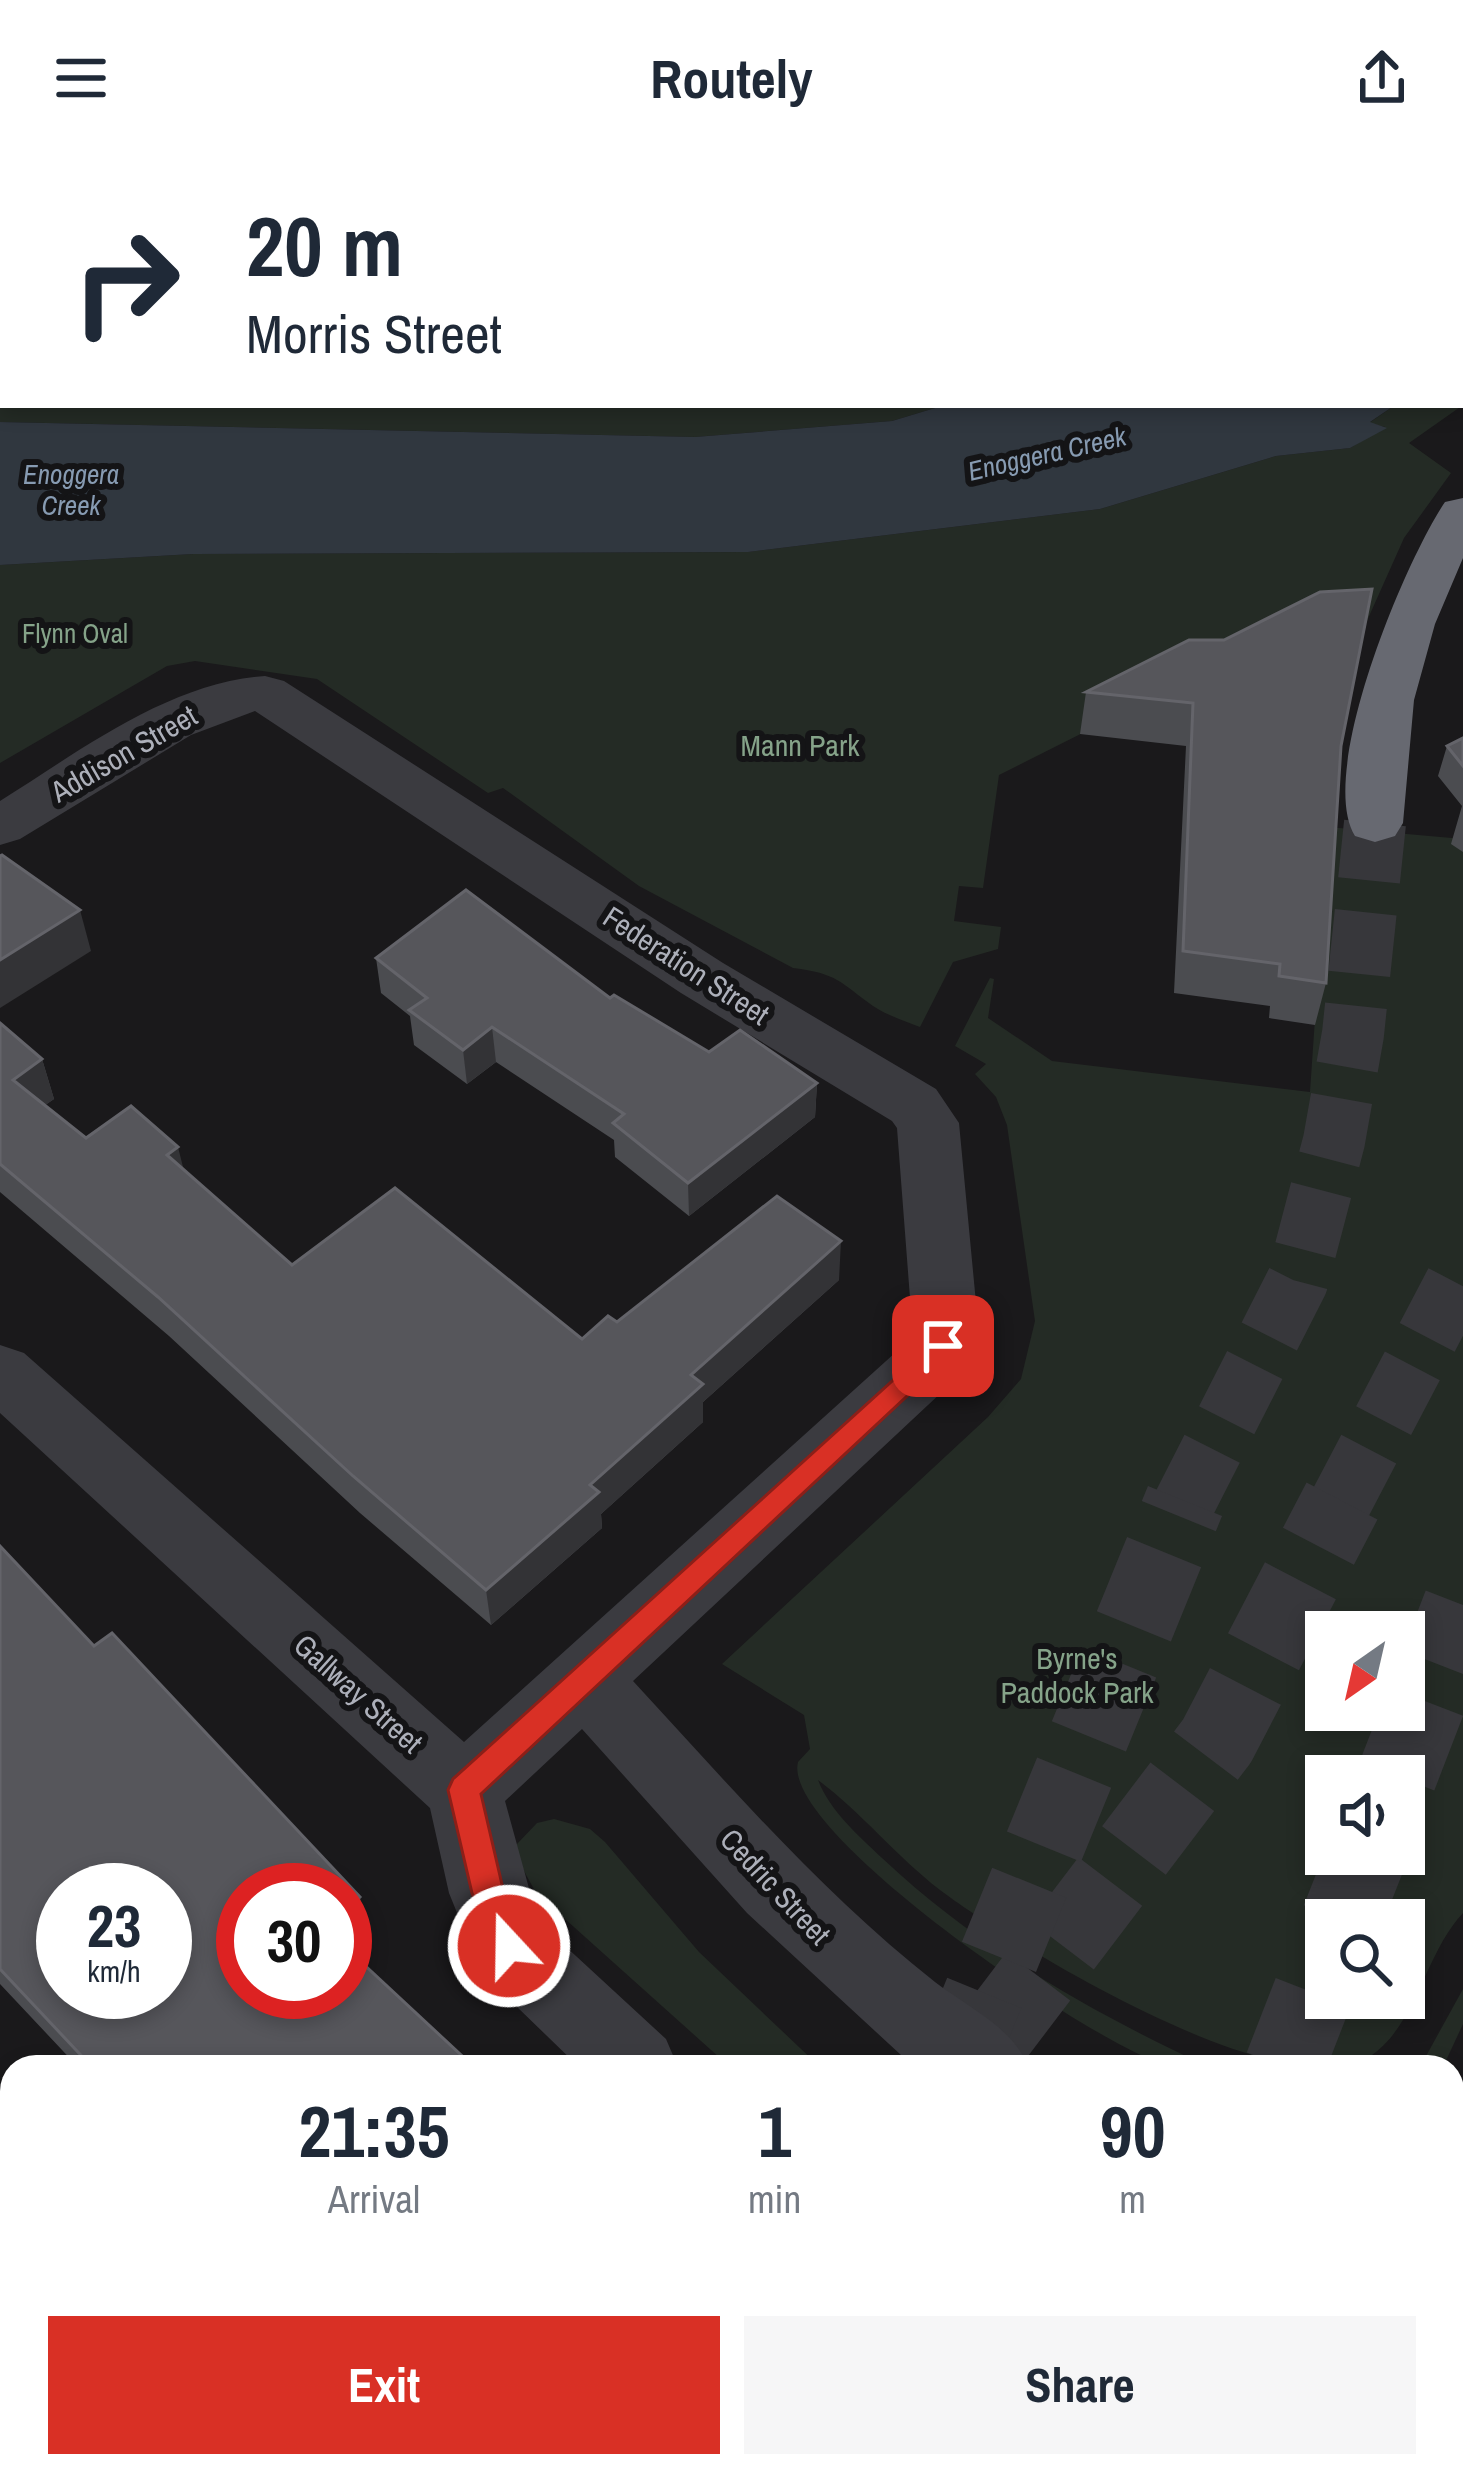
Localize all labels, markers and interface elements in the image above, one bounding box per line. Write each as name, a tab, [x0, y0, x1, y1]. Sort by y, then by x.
text: Routely	[650, 42, 813, 115]
icon: menu	[48, 45, 114, 111]
icon: share	[1349, 45, 1415, 111]
text: 20 m	[246, 189, 403, 302]
icon: right	[48, 204, 204, 360]
text: Morris Street	[246, 297, 502, 370]
water label: Enoggera Creek	[964, 417, 1130, 489]
water label: Enoggera Creek	[23, 456, 119, 523]
park label: Flynn Oval	[22, 615, 128, 651]
street label: Addison Street	[42, 695, 204, 812]
park label: Mann Park	[741, 725, 860, 765]
street label: Federation Street	[596, 897, 777, 1034]
pin	[892, 1295, 994, 1397]
icon: arrive	[910, 1313, 976, 1379]
north arrow	[1305, 1611, 1425, 1731]
map controls	[1305, 1611, 1425, 2019]
street label: Gallway Street	[286, 1625, 432, 1762]
park label: Byrne's Paddock Park	[1000, 1638, 1154, 1712]
button: sound	[1305, 1755, 1425, 1875]
street label: Cedric Street	[712, 1820, 840, 1953]
speed limit sign: 30	[216, 1863, 372, 2019]
position arrow	[446, 1883, 572, 2009]
text: 23	[87, 1885, 141, 1966]
button: search	[1305, 1899, 1425, 2019]
text: km/h	[87, 1951, 141, 1991]
text: 21:35	[299, 2082, 449, 2179]
text: 1	[758, 2082, 791, 2179]
text: 90	[1100, 2082, 1165, 2179]
text: Arrival	[328, 2173, 420, 2225]
text: min	[748, 2173, 801, 2225]
text: m	[1119, 2173, 1146, 2225]
button: Exit	[48, 2316, 720, 2454]
button: Share	[744, 2316, 1416, 2454]

